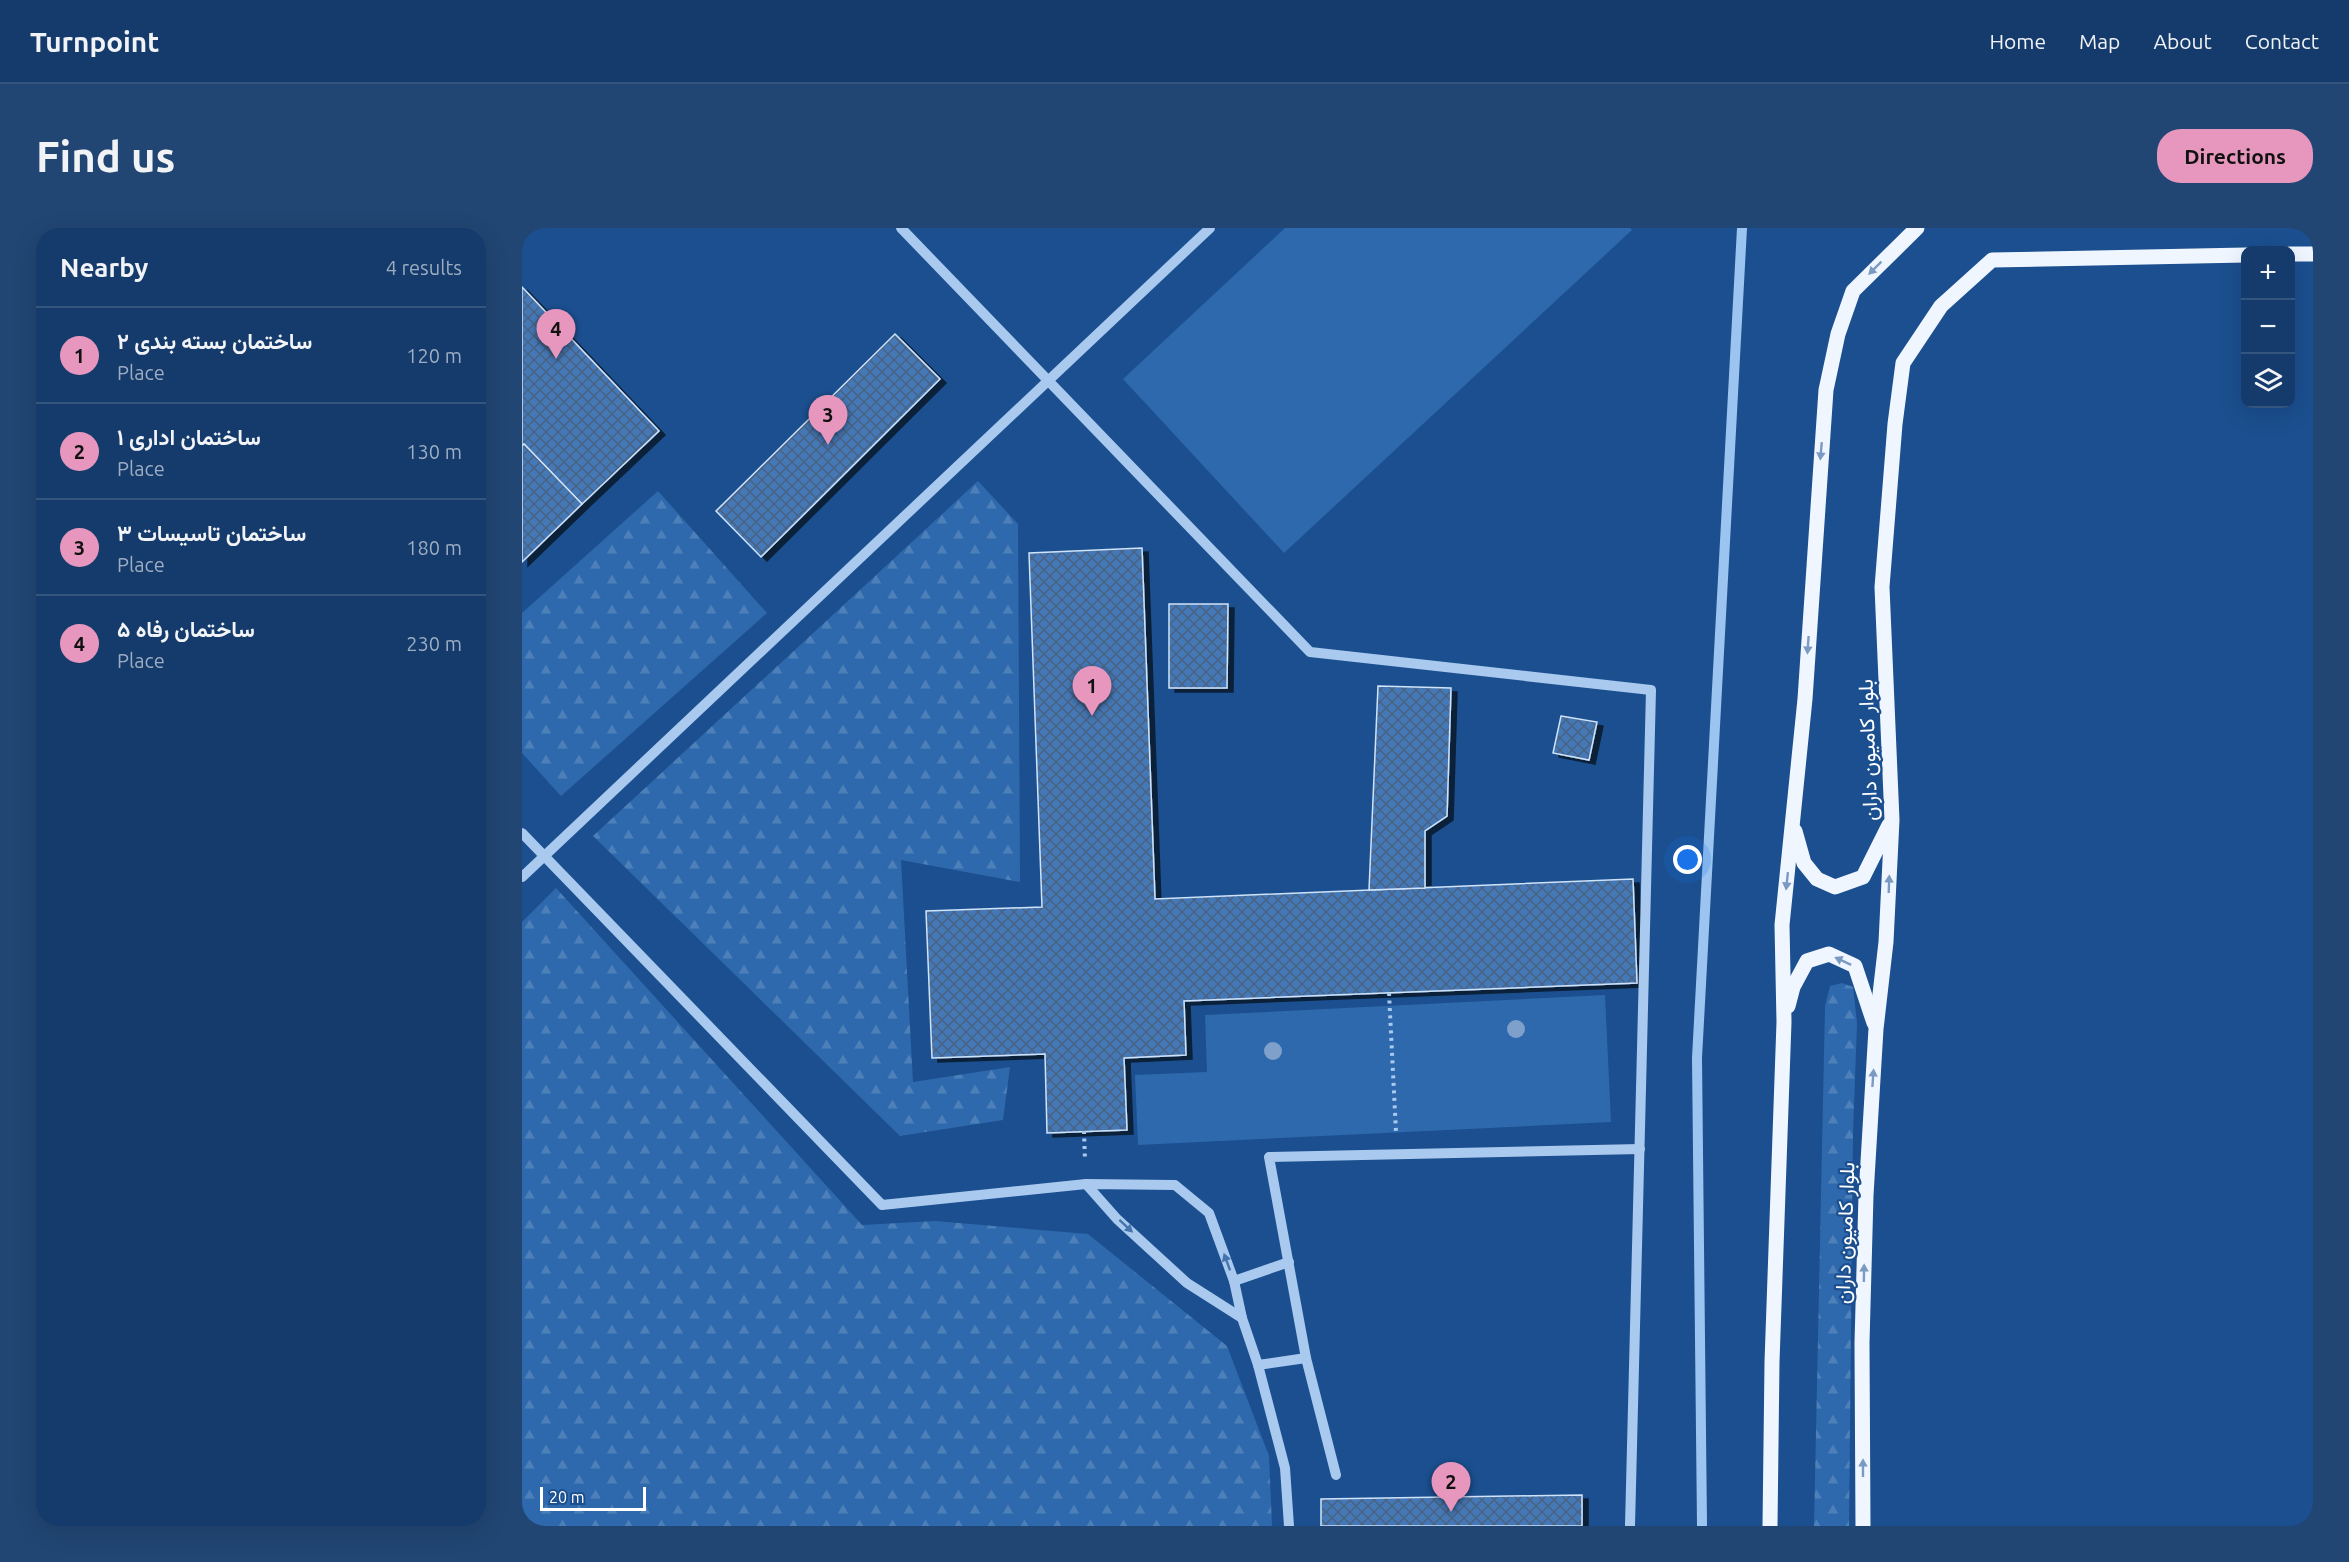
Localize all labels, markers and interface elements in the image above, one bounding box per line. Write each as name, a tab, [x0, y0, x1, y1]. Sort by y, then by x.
text: Turnpoint	[30, 26, 159, 57]
text: Home	[1989, 29, 2046, 53]
text: Map	[2079, 29, 2120, 53]
text: About	[2153, 29, 2212, 53]
text: Contact	[2245, 29, 2319, 53]
button: Directions	[2157, 129, 2313, 183]
text: Find us	[36, 133, 175, 180]
map controls	[2241, 246, 2295, 408]
button: +	[2241, 246, 2295, 300]
text: Nearby	[60, 253, 148, 282]
text: 4 results	[386, 256, 462, 279]
one-way arrow	[1868, 261, 1882, 275]
button: −	[2241, 300, 2295, 354]
pin: 4	[537, 310, 576, 359]
text: ۲ ساختمان بسته بندی	[117, 328, 312, 353]
text: 1	[74, 344, 85, 367]
text: 120 m	[406, 344, 462, 367]
button: layers	[2241, 354, 2295, 408]
text: Place	[117, 361, 165, 384]
pin: 3	[808, 396, 848, 445]
text: ۱ ساختمان اداری	[117, 424, 261, 449]
text: 2	[74, 440, 85, 463]
text: 130 m	[406, 440, 462, 463]
one-way arrow	[1816, 441, 1825, 460]
text: Place	[117, 457, 165, 480]
text: ۳ ساختمان تاسیسات	[117, 520, 306, 545]
text: 3	[74, 536, 85, 559]
text: 180 m	[406, 536, 462, 559]
text: Place	[117, 553, 165, 576]
text: ۵ ساختمان رفاه	[117, 616, 255, 641]
text: 4	[74, 632, 85, 655]
text: 230 m	[406, 632, 462, 655]
one-way arrow	[1804, 636, 1813, 655]
text: Place	[117, 649, 165, 672]
pin: 1	[1072, 666, 1112, 716]
street label: بلوار کامیون داران	[1853, 679, 1883, 821]
your location	[1673, 845, 1702, 874]
one-way arrow	[1782, 872, 1791, 891]
one-way arrow	[1885, 874, 1894, 893]
one-way arrow	[1835, 956, 1852, 965]
one-way arrow	[1869, 1068, 1878, 1087]
street label: بلوار کامیون داران	[1830, 1162, 1860, 1304]
one-way arrow	[1118, 1219, 1133, 1232]
one-way arrow	[1221, 1253, 1231, 1271]
one-way arrow	[1859, 1263, 1869, 1282]
one-way arrow	[1858, 1458, 1868, 1477]
pin: 2	[1432, 1462, 1470, 1512]
scale bar	[540, 1484, 646, 1512]
text: 20 m	[549, 1488, 585, 1506]

